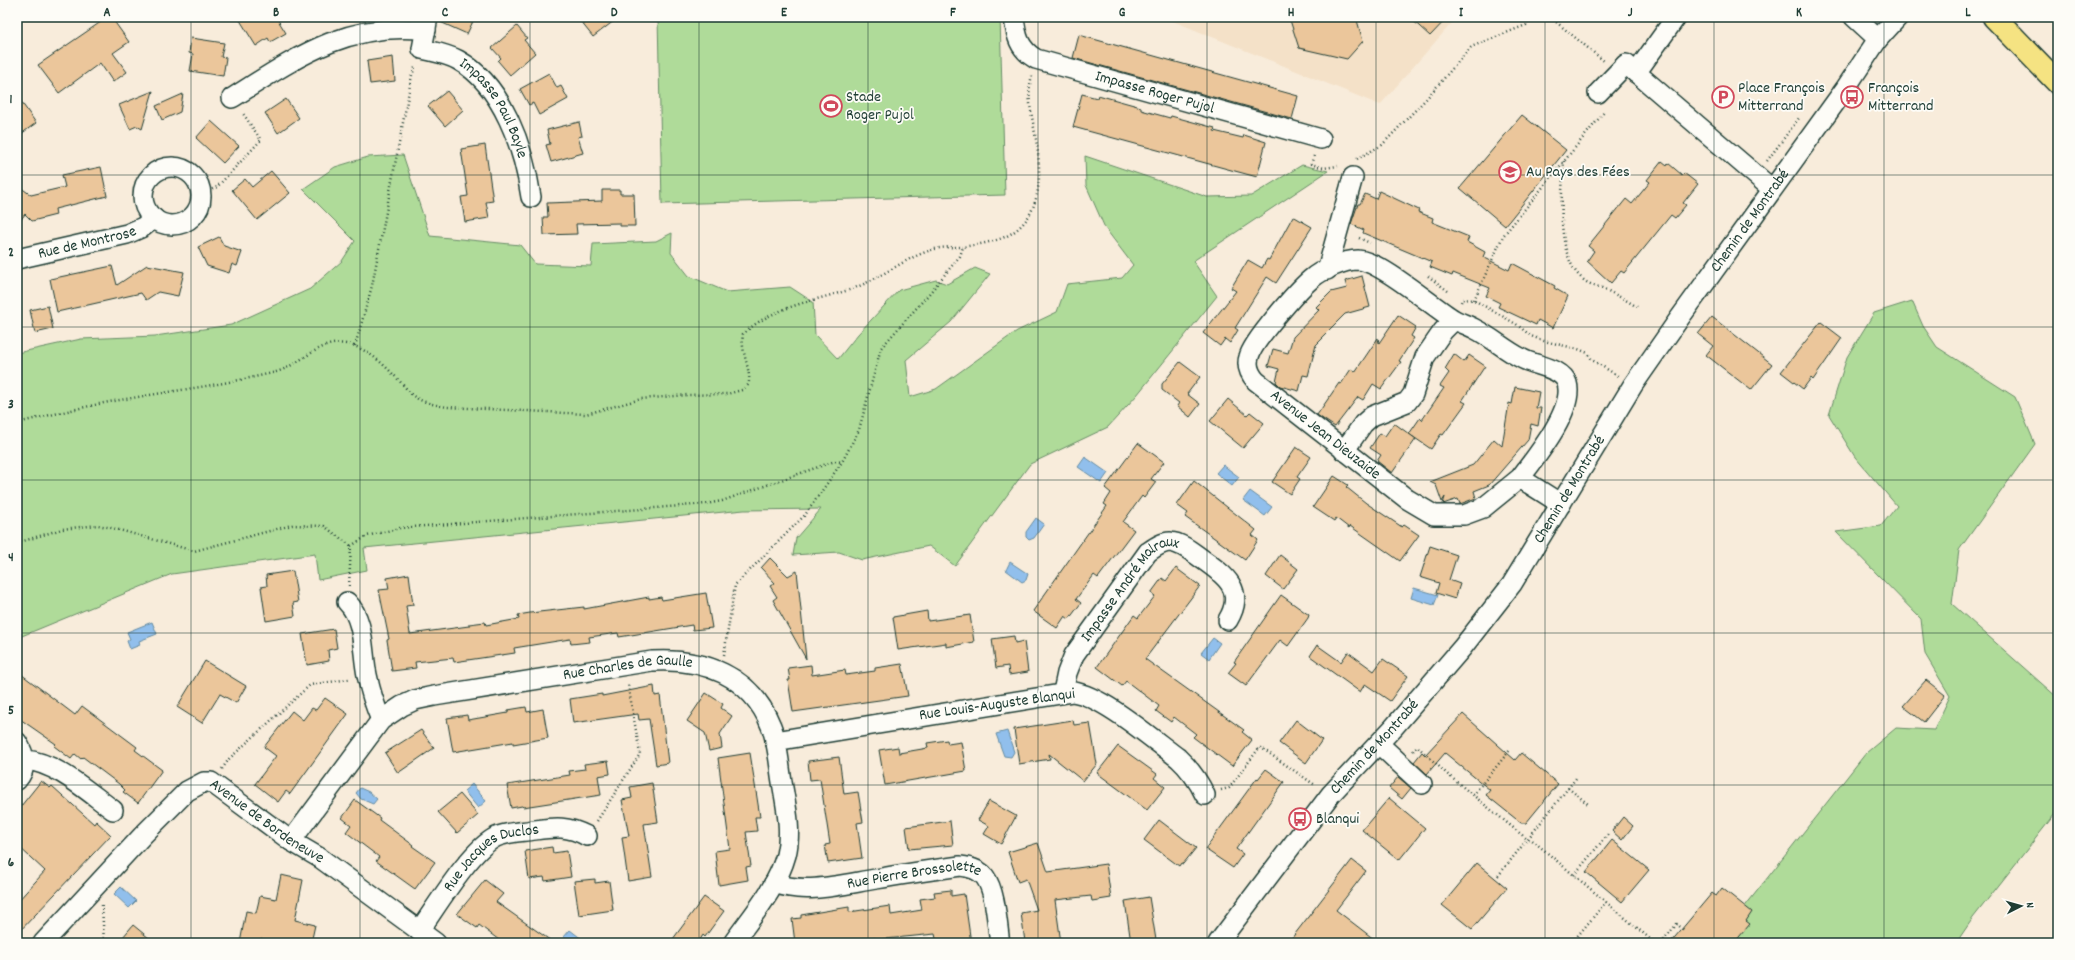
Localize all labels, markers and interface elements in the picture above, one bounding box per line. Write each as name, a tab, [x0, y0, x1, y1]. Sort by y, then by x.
text: A	[103, 4, 111, 23]
text: B	[273, 4, 279, 23]
text: C	[442, 4, 449, 23]
text: D	[611, 4, 618, 23]
text: E	[781, 4, 788, 23]
text: F	[950, 4, 956, 23]
text: G	[1119, 4, 1126, 23]
text: H	[1288, 4, 1295, 23]
text: I	[1459, 4, 1464, 23]
text: J	[1628, 4, 1633, 23]
text: K	[1796, 4, 1802, 23]
text: L	[1965, 4, 1971, 23]
street label: Impasse Paul Bayle	[455, 52, 534, 161]
street label: Impasse Roger Pujol	[1092, 65, 1217, 120]
place label: Place François Mitterrand	[1738, 77, 1825, 118]
place label: François Mitterrand	[1868, 77, 1933, 118]
parking icon: Place François Mitterrand	[1710, 84, 1736, 110]
bus stop icon: François Mitterrand	[1839, 84, 1865, 110]
place label: Stade Roger Pujol	[846, 86, 914, 127]
text: 1	[10, 91, 13, 110]
sports icon: Stade Roger Pujol	[818, 93, 844, 119]
school or university icon: Au Pays des Fées	[1497, 159, 1523, 185]
place label: Au Pays des Fées	[1526, 161, 1630, 184]
street label: Chemin de Montrabé	[1705, 164, 1795, 277]
street label: Rue de Montrose	[36, 220, 140, 265]
text: 2	[8, 244, 14, 263]
street label: Avenue Jean Dieuzaide	[1265, 384, 1385, 486]
text: 3	[8, 396, 14, 415]
street label: Chemin de Montrabé	[1528, 431, 1611, 548]
street label: Impasse André Malraux	[1075, 530, 1182, 647]
text: 4	[8, 549, 14, 568]
street label: Rue Charles de Gaulle	[561, 649, 695, 687]
street label: Rue Louis-Auguste Blanqui	[918, 683, 1077, 727]
street label: Chemin de Montrabé	[1324, 694, 1424, 800]
text: 5	[8, 702, 14, 721]
street label: Avenue de Bordeneuve	[204, 773, 329, 870]
bus stop icon: Blanqui	[1287, 806, 1313, 832]
place label: Blanqui	[1316, 808, 1359, 831]
street label: Rue Jacques Duclos	[438, 818, 541, 896]
text: 6	[8, 854, 15, 873]
street label: Rue Pierre Brossolette	[845, 854, 986, 895]
north arrow	[2001, 886, 2041, 926]
text: N	[2021, 902, 2037, 909]

